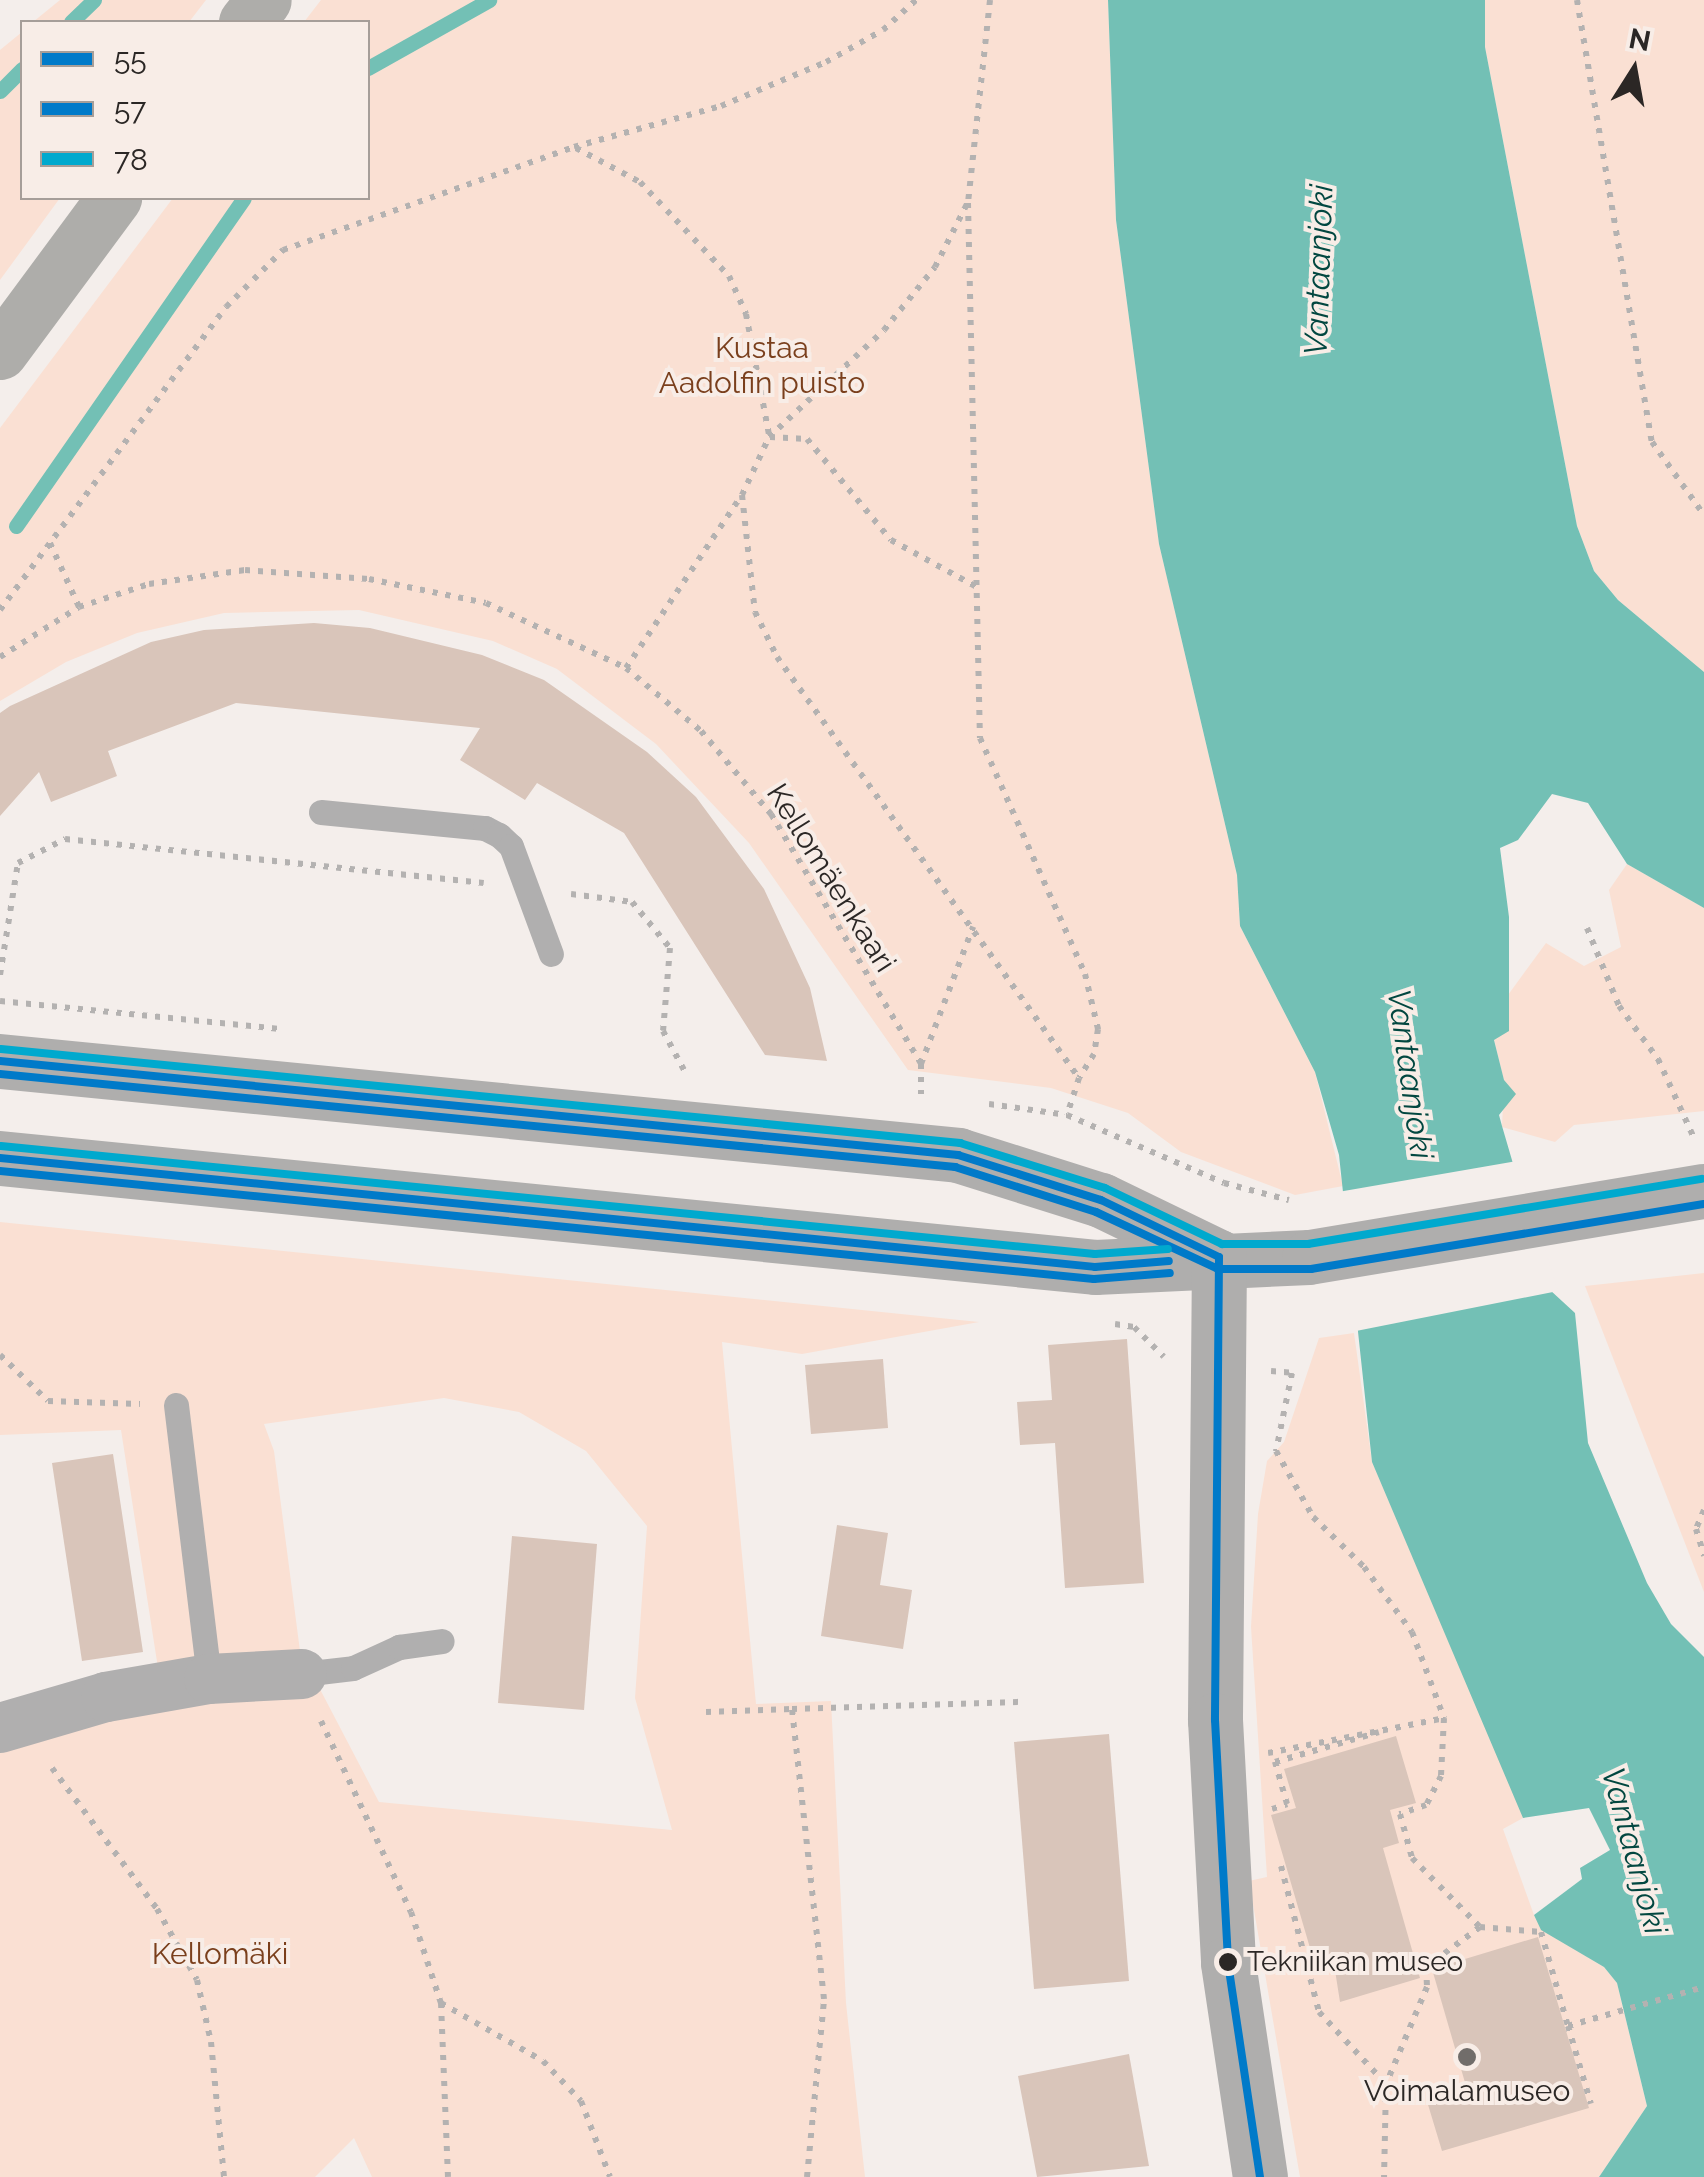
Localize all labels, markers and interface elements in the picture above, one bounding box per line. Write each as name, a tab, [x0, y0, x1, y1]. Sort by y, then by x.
legend	[20, 20, 370, 200]
north arrow	[1584, 20, 1684, 120]
text: N	[1626, 22, 1653, 58]
text: 55	[114, 42, 147, 77]
text: 57	[114, 92, 146, 127]
text: 78	[114, 142, 148, 177]
water label: Vantaanjoki	[1297, 184, 1341, 356]
park label: Kustaa Aadolfin puisto	[659, 330, 865, 400]
street label: Kellomäenkaari	[759, 777, 903, 979]
water label: Vantaanjoki	[1379, 987, 1441, 1161]
water label: Vantaanjoki	[1593, 1763, 1675, 1939]
park label: Kellomäki	[152, 1936, 288, 1972]
place label: Tekniikan museo	[1247, 1945, 1463, 1979]
marker: Tekniikan museo	[1218, 1952, 1238, 1972]
marker: Voimalamuseo	[1456, 2046, 1478, 2068]
place label: Voimalamuseo	[1364, 2073, 1570, 2109]

